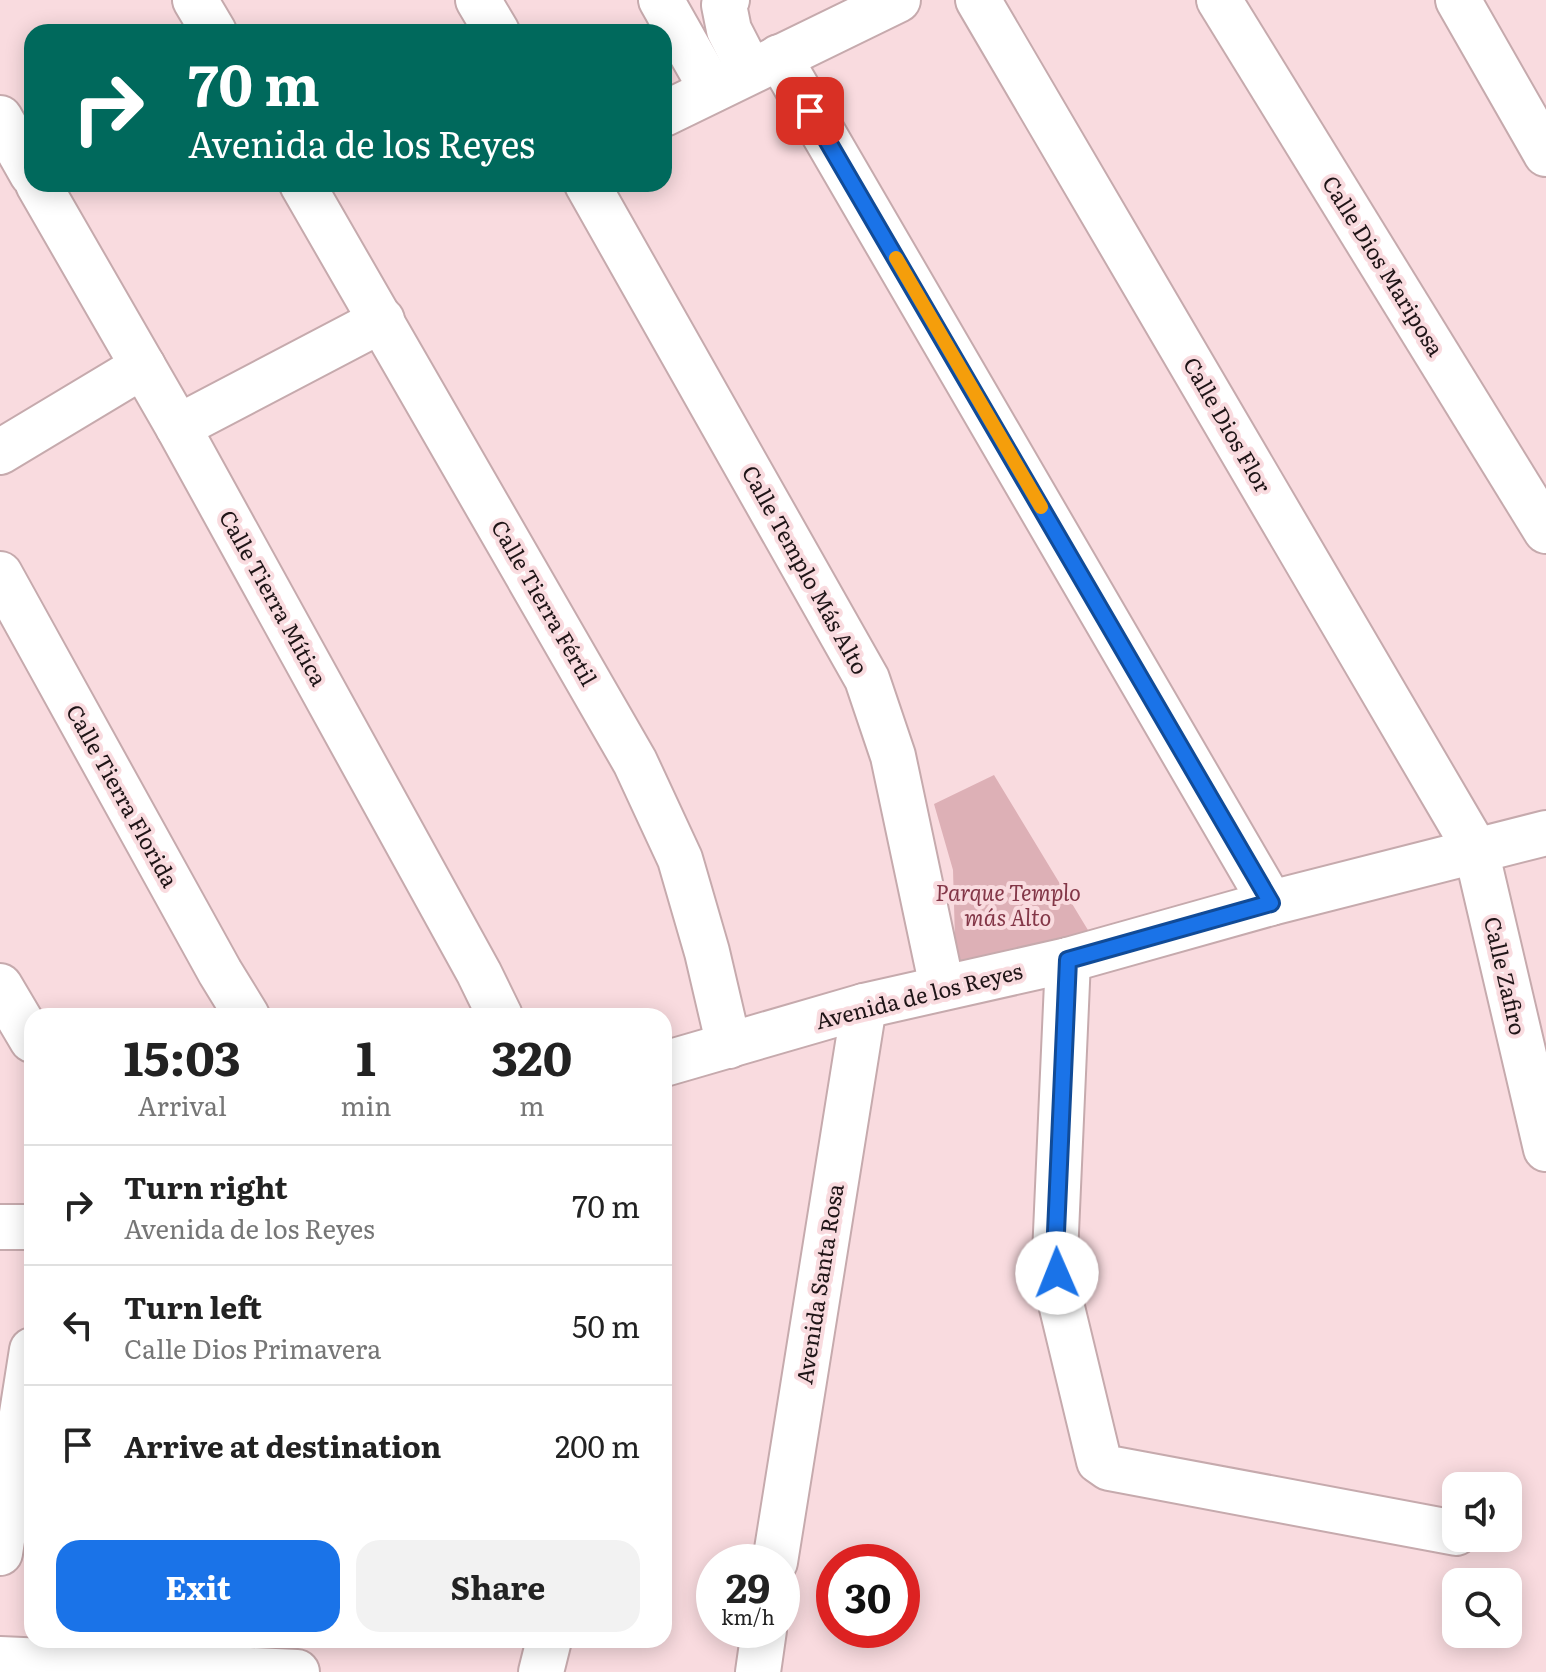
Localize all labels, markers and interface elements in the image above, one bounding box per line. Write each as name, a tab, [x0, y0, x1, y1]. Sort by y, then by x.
text: 70 m	[188, 40, 320, 123]
icon: right	[56, 56, 160, 160]
pin	[776, 77, 844, 145]
icon: arrive	[788, 89, 832, 133]
text: Avenida de los Reyes	[188, 116, 535, 169]
street label: Calle Dios Mariposa	[1315, 169, 1453, 362]
street label: Calle Dios Flor	[1176, 350, 1281, 499]
street label: Calle Templo Más Alto	[735, 459, 878, 680]
street label: Calle Tierra Mítica	[212, 503, 336, 691]
street label: Calle Tierra Fértil	[484, 513, 606, 691]
street label: Calle Tierra Florida	[59, 698, 187, 893]
park label: Parque Templo más Alto	[935, 875, 1081, 933]
street label: Calle Zafiro	[1477, 913, 1536, 1038]
street label: Avenida de los Reyes	[812, 953, 1026, 1036]
text: 15:03	[124, 1020, 241, 1091]
text: 1	[356, 1020, 376, 1091]
text: 320	[491, 1020, 572, 1091]
text: Arrival	[138, 1085, 227, 1124]
text: min	[340, 1085, 392, 1124]
text: m	[519, 1085, 544, 1124]
text: Turn right	[124, 1164, 288, 1208]
street label: Avenida Santa Rosa	[786, 1181, 851, 1386]
icon: right	[56, 1183, 100, 1227]
text: 70 m	[572, 1183, 640, 1227]
text: Avenida de los Reyes	[124, 1208, 375, 1247]
position arrow	[1015, 1231, 1099, 1315]
text: Turn left	[124, 1284, 262, 1328]
icon: left	[56, 1303, 100, 1347]
text: 50 m	[572, 1303, 640, 1347]
text: Calle Dios Primavera	[124, 1328, 381, 1367]
icon: arrive	[56, 1423, 100, 1467]
text: Arrive at destination	[124, 1423, 441, 1467]
text: 200 m	[555, 1423, 640, 1467]
map controls	[1442, 1472, 1522, 1648]
button: sound	[1442, 1472, 1522, 1552]
button: Exit	[56, 1540, 340, 1632]
button: Share	[356, 1540, 640, 1632]
speed limit sign: 30	[816, 1544, 920, 1648]
text: 29	[726, 1556, 770, 1615]
button: search	[1442, 1568, 1522, 1648]
text: km/h	[721, 1601, 775, 1631]

